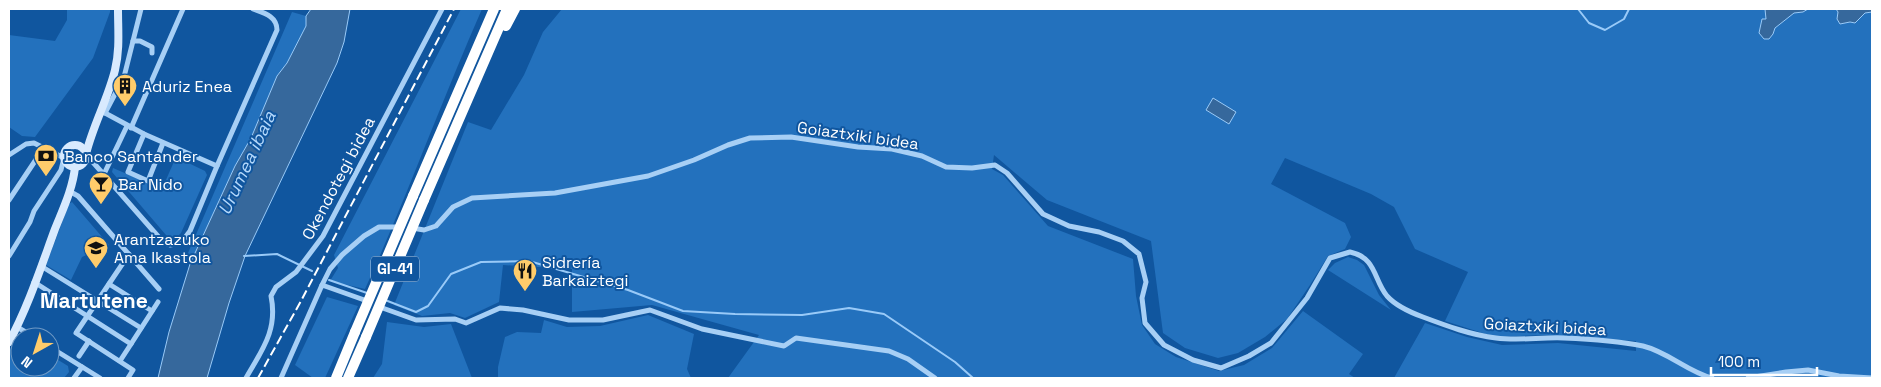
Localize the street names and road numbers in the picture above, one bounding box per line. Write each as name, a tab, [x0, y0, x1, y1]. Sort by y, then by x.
street label: Okendotegi bidea	[297, 113, 380, 243]
street label: Goiaztxiki bidea	[796, 117, 920, 154]
road number: GI-41	[371, 256, 419, 282]
street label: Goiaztxiki bidea	[1483, 313, 1607, 340]

